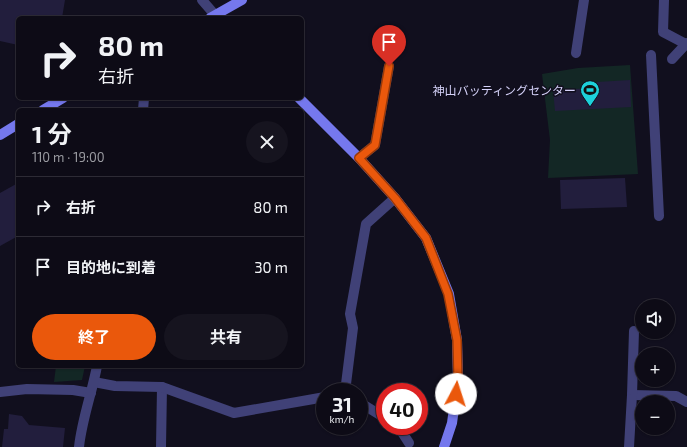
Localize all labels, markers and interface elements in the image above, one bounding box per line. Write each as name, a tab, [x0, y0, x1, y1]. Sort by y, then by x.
pin	[372, 25, 406, 66]
text: 80 m	[98, 28, 164, 62]
icon: arrive	[378, 31, 400, 53]
icon: right	[32, 32, 84, 84]
text: 右折	[98, 65, 134, 87]
sports icon: 神山バッティングセンター	[579, 79, 601, 107]
place label: 神山バッティングセンター	[433, 83, 576, 97]
text: 1 分	[32, 119, 72, 148]
button: close	[246, 121, 288, 163]
text: 110 m · 19:00	[32, 149, 105, 165]
icon: right	[32, 196, 54, 218]
text: 右折	[66, 198, 96, 216]
text: 80 m	[253, 198, 288, 216]
icon: arrive	[32, 256, 54, 278]
text: 目的地に到着	[66, 258, 156, 276]
text: 30 m	[254, 258, 288, 276]
map controls	[635, 299, 675, 435]
button: sound	[635, 299, 675, 339]
button: 終了	[32, 314, 156, 360]
button: 共有	[164, 314, 288, 360]
button: +	[635, 347, 675, 387]
position arrow	[435, 373, 477, 415]
speed limit sign: 40	[376, 383, 428, 435]
text: 31	[332, 392, 352, 416]
button: −	[635, 395, 675, 435]
text: km/h	[330, 413, 354, 425]

